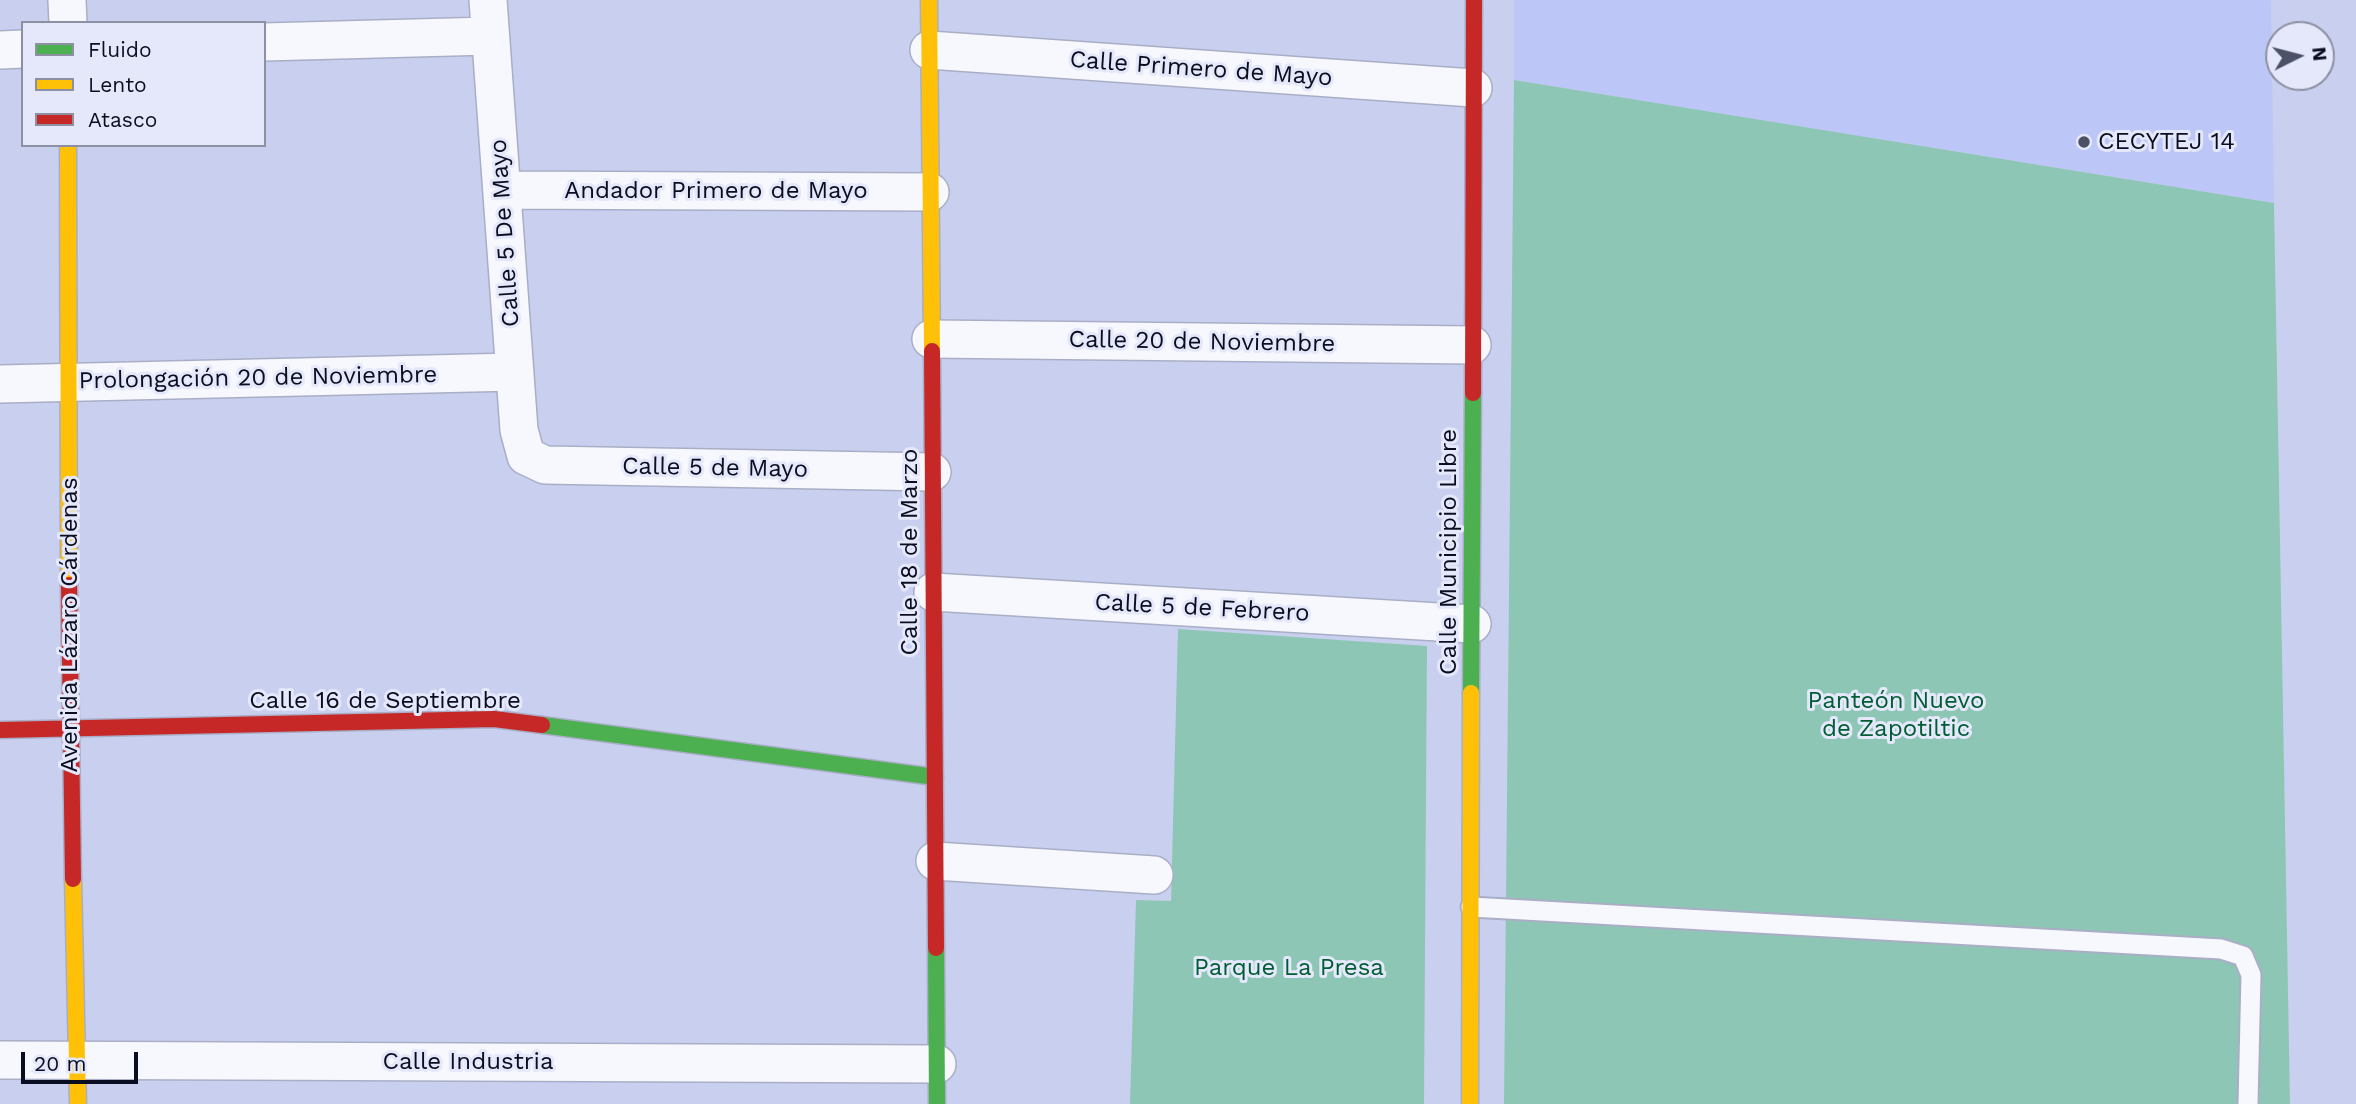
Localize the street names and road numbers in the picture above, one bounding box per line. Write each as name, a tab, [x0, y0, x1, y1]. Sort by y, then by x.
street label: Calle Primero de Mayo	[1069, 45, 1333, 93]
street label: Calle 5 De Mayo	[484, 138, 526, 328]
street label: Andador Primero de Mayo	[564, 177, 868, 205]
street label: Calle 20 de Noviembre	[1068, 325, 1336, 359]
street label: Prolongación 20 de Noviembre	[78, 360, 438, 396]
street label: Calle Municipio Libre	[1435, 429, 1463, 675]
street label: Calle 18 de Marzo	[896, 449, 924, 655]
street label: Calle 5 de Mayo	[622, 452, 808, 484]
street label: Avenida Lázaro Cárdenas	[56, 477, 84, 773]
street label: Calle 5 de Febrero	[1094, 588, 1310, 628]
street label: Calle 16 de Septiembre	[249, 687, 521, 715]
street label: Calle Industria	[383, 1048, 553, 1076]

